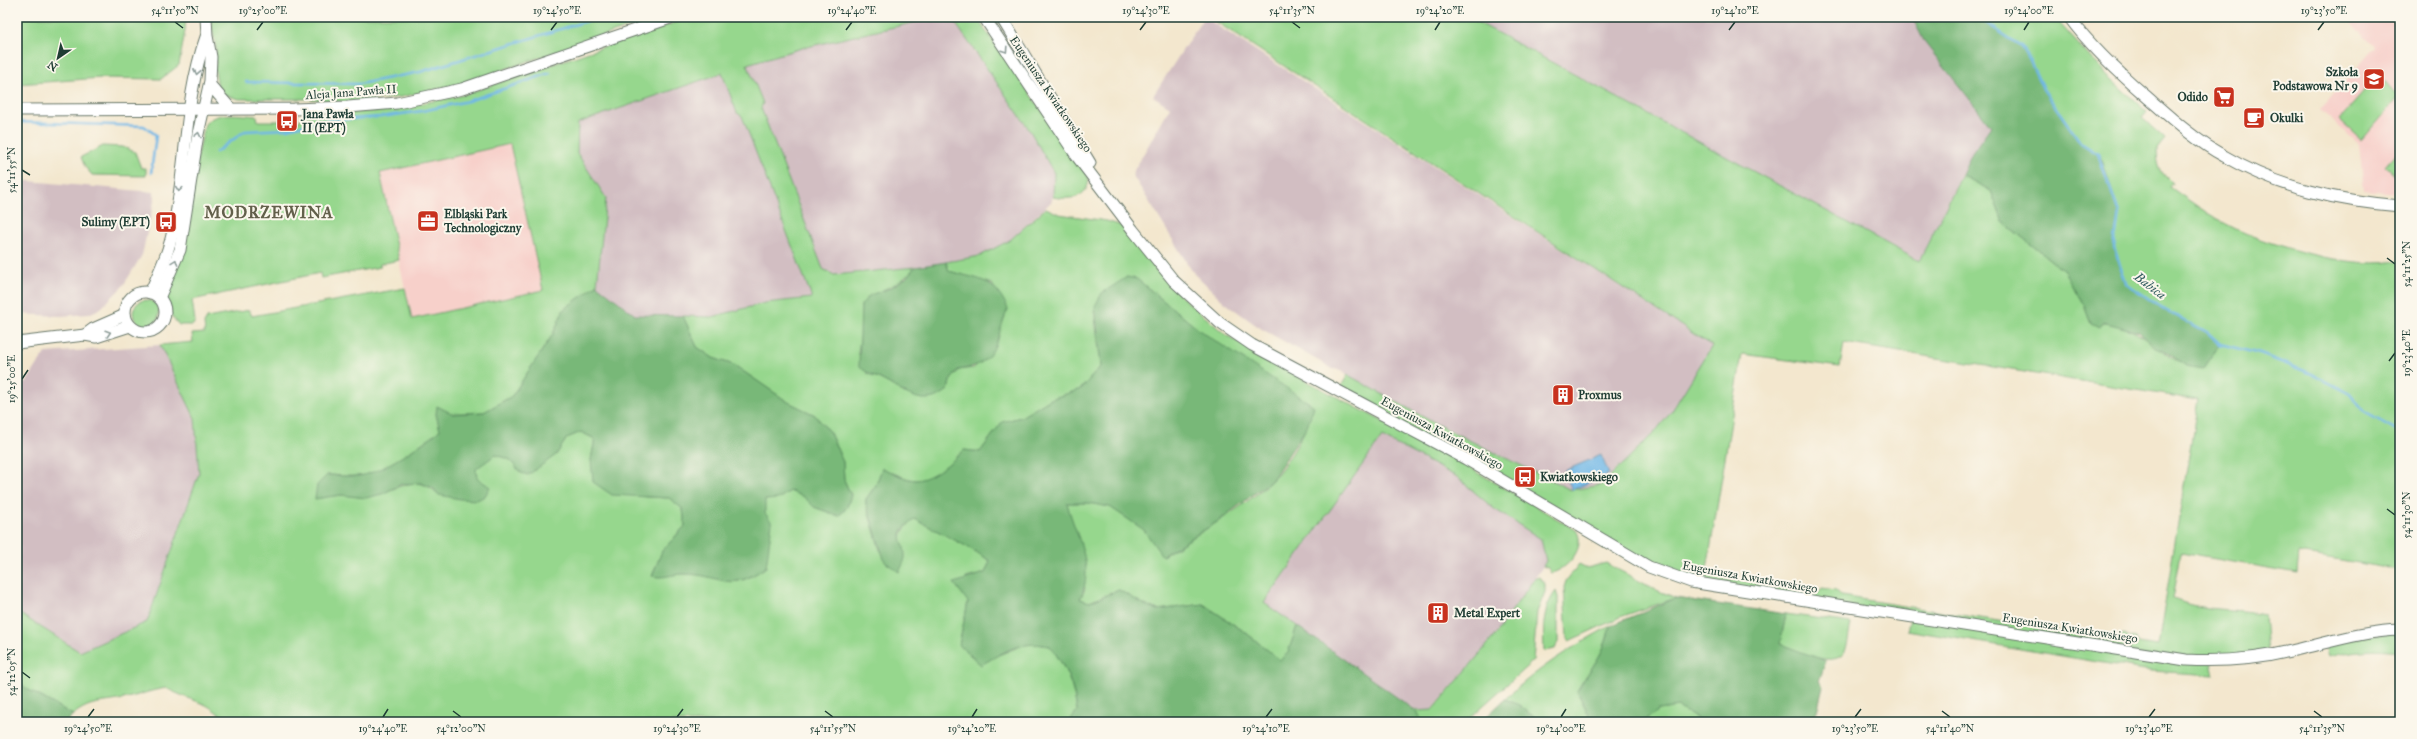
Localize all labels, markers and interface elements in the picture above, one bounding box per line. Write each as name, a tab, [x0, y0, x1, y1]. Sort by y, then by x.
text: 54°11'50"N	[151, 5, 199, 17]
text: 19°25'00"E	[239, 5, 287, 17]
text: 19°24'50"E	[533, 5, 581, 17]
text: 19°24'40"E	[827, 5, 877, 17]
text: 19°24'30"E	[1122, 5, 1170, 17]
text: 54°11'35"N	[1269, 5, 1315, 17]
text: 19°24'20"E	[1416, 5, 1464, 17]
text: 19°24'10"E	[1711, 5, 1759, 17]
text: 19°24'00"E	[2004, 5, 2054, 17]
text: 19°23'50"E	[2301, 5, 2347, 17]
street label: Eugeniusza Kwiatkowskiego	[1006, 33, 1095, 155]
north arrow	[38, 38, 78, 78]
one-way arrow	[1000, 46, 1008, 53]
text: N	[45, 58, 60, 74]
place label: Szkoła Podstawowa Nr 9	[2273, 65, 2359, 94]
school or university icon: Szkoła Podstawowa Nr 9	[2361, 66, 2387, 92]
one-way arrow	[193, 69, 202, 75]
street label: Aleja Jana Pawła II	[304, 82, 397, 103]
supermarket icon: Odido	[2211, 84, 2237, 110]
place label: Odido	[2177, 90, 2208, 104]
cafe icon: Okulki	[2241, 105, 2267, 131]
place label: Jana Pawła II (EPT)	[300, 107, 354, 136]
bus stop icon: Jana Pawła II (EPT)	[274, 108, 300, 134]
place label: Okulki	[2270, 111, 2304, 125]
one-way arrow	[193, 131, 202, 138]
text: 54°11'55"N	[6, 146, 18, 193]
one-way arrow	[175, 186, 184, 192]
district label: MODRZEWINA	[204, 203, 334, 222]
place label: Elbląski Park Technologiczny	[443, 207, 523, 236]
office icon: Elbląski Park Technologiczny	[415, 208, 441, 234]
bus stop icon: Sulimy (EPT)	[153, 209, 179, 235]
place label: Sulimy (EPT)	[81, 215, 151, 230]
text: 54°11'25"N	[2401, 240, 2413, 287]
one-way arrow	[171, 259, 179, 266]
water label: Babica	[2130, 268, 2169, 303]
one-way arrow	[104, 329, 111, 338]
text: 19°23'40"E	[2401, 329, 2413, 377]
text: 19°25'00"E	[6, 355, 18, 403]
building icon: Proxmus	[1550, 382, 1576, 408]
place label: Proxmus	[1578, 388, 1622, 402]
street label: Eugeniusza Kwiatkowskiego	[1378, 394, 1505, 473]
bus stop icon: Kwiatkowskiego	[1512, 464, 1538, 490]
place label: Kwiatkowskiego	[1540, 470, 1618, 485]
text: 54°11'30"N	[2401, 491, 2413, 538]
street label: Eugeniusza Kwiatkowskiego	[1681, 558, 1819, 597]
building icon: Metal Expert	[1425, 600, 1451, 626]
place label: Metal Expert	[1454, 606, 1521, 621]
street label: Eugeniusza Kwiatkowskiego	[2001, 610, 2139, 647]
text: 54°12'05"N	[6, 647, 18, 696]
text: 19°24'50"E	[64, 723, 112, 735]
text: 19°24'40"E	[358, 723, 408, 735]
text: 54°12'00"N	[436, 723, 486, 735]
text: 19°24'30"E	[653, 723, 701, 735]
text: 54°11'55"N	[810, 723, 857, 735]
text: 19°24'20"E	[948, 723, 996, 735]
text: 19°24'10"E	[1242, 723, 1290, 735]
text: 19°24'00"E	[1536, 723, 1586, 735]
text: 19°23'50"E	[1832, 723, 1878, 735]
text: 54°11'40"N	[1926, 723, 1975, 735]
text: 19°23'40"E	[2125, 723, 2173, 735]
text: 54°11'35"N	[2299, 723, 2345, 735]

